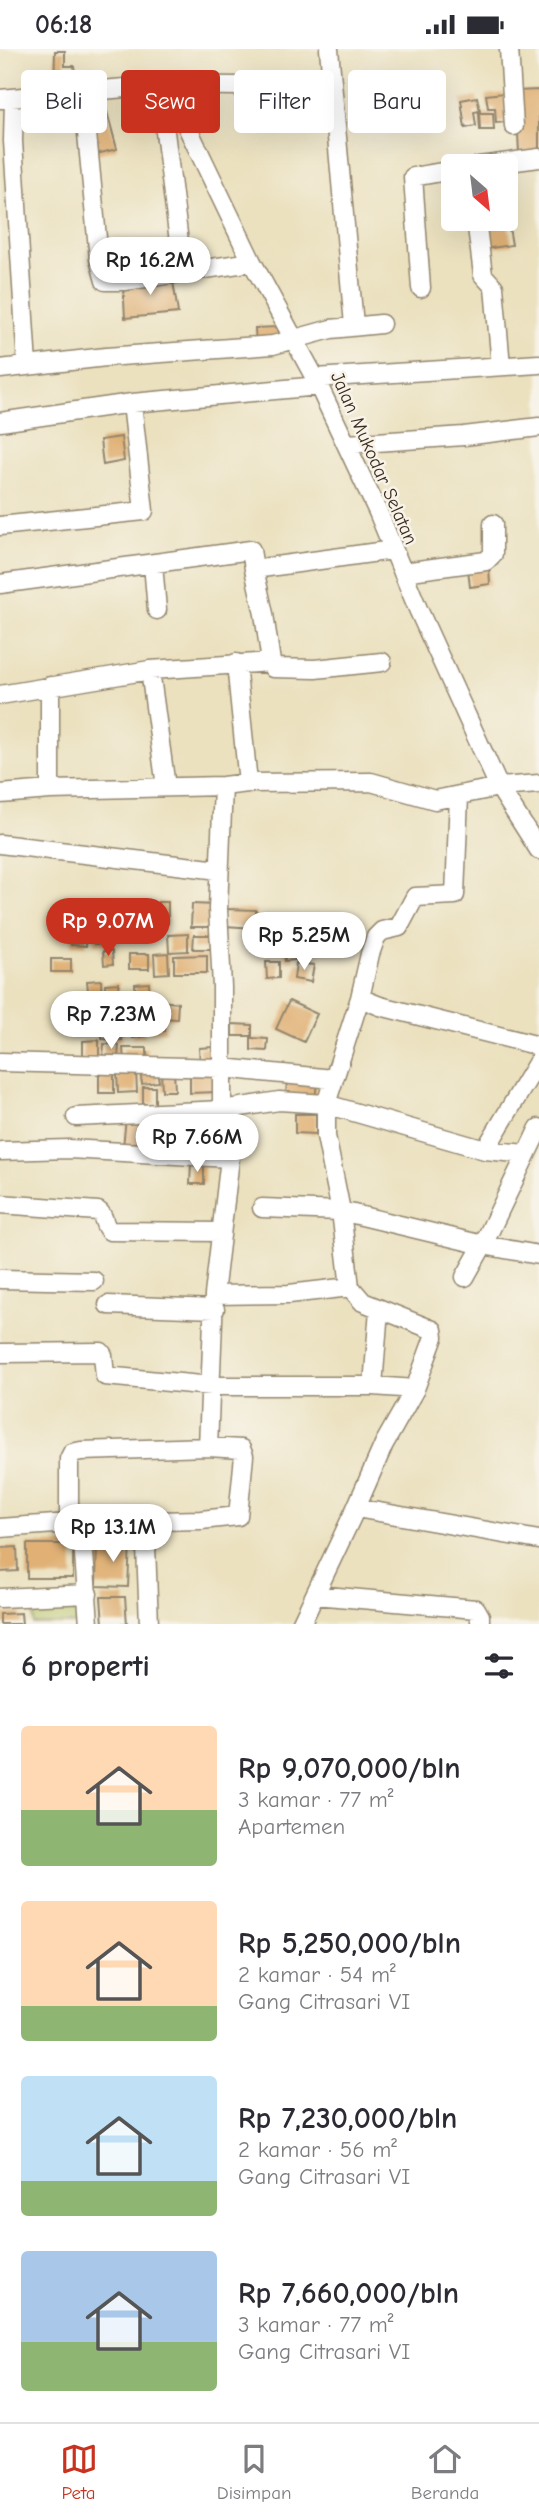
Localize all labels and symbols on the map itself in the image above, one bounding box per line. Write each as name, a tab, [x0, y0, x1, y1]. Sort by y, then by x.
north arrow	[441, 154, 518, 231]
pin: Rp 16.2M	[78, 237, 222, 297]
street label: Jalan Mukodar Selatan	[326, 368, 422, 548]
pin: Rp 9.07M	[36, 899, 180, 958]
pin: Rp 5.25M	[232, 913, 376, 972]
pin: Rp 7.23M	[39, 991, 183, 1051]
pin: Rp 7.66M	[125, 1115, 269, 1174]
pin: Rp 13.1M	[41, 1505, 185, 1564]

